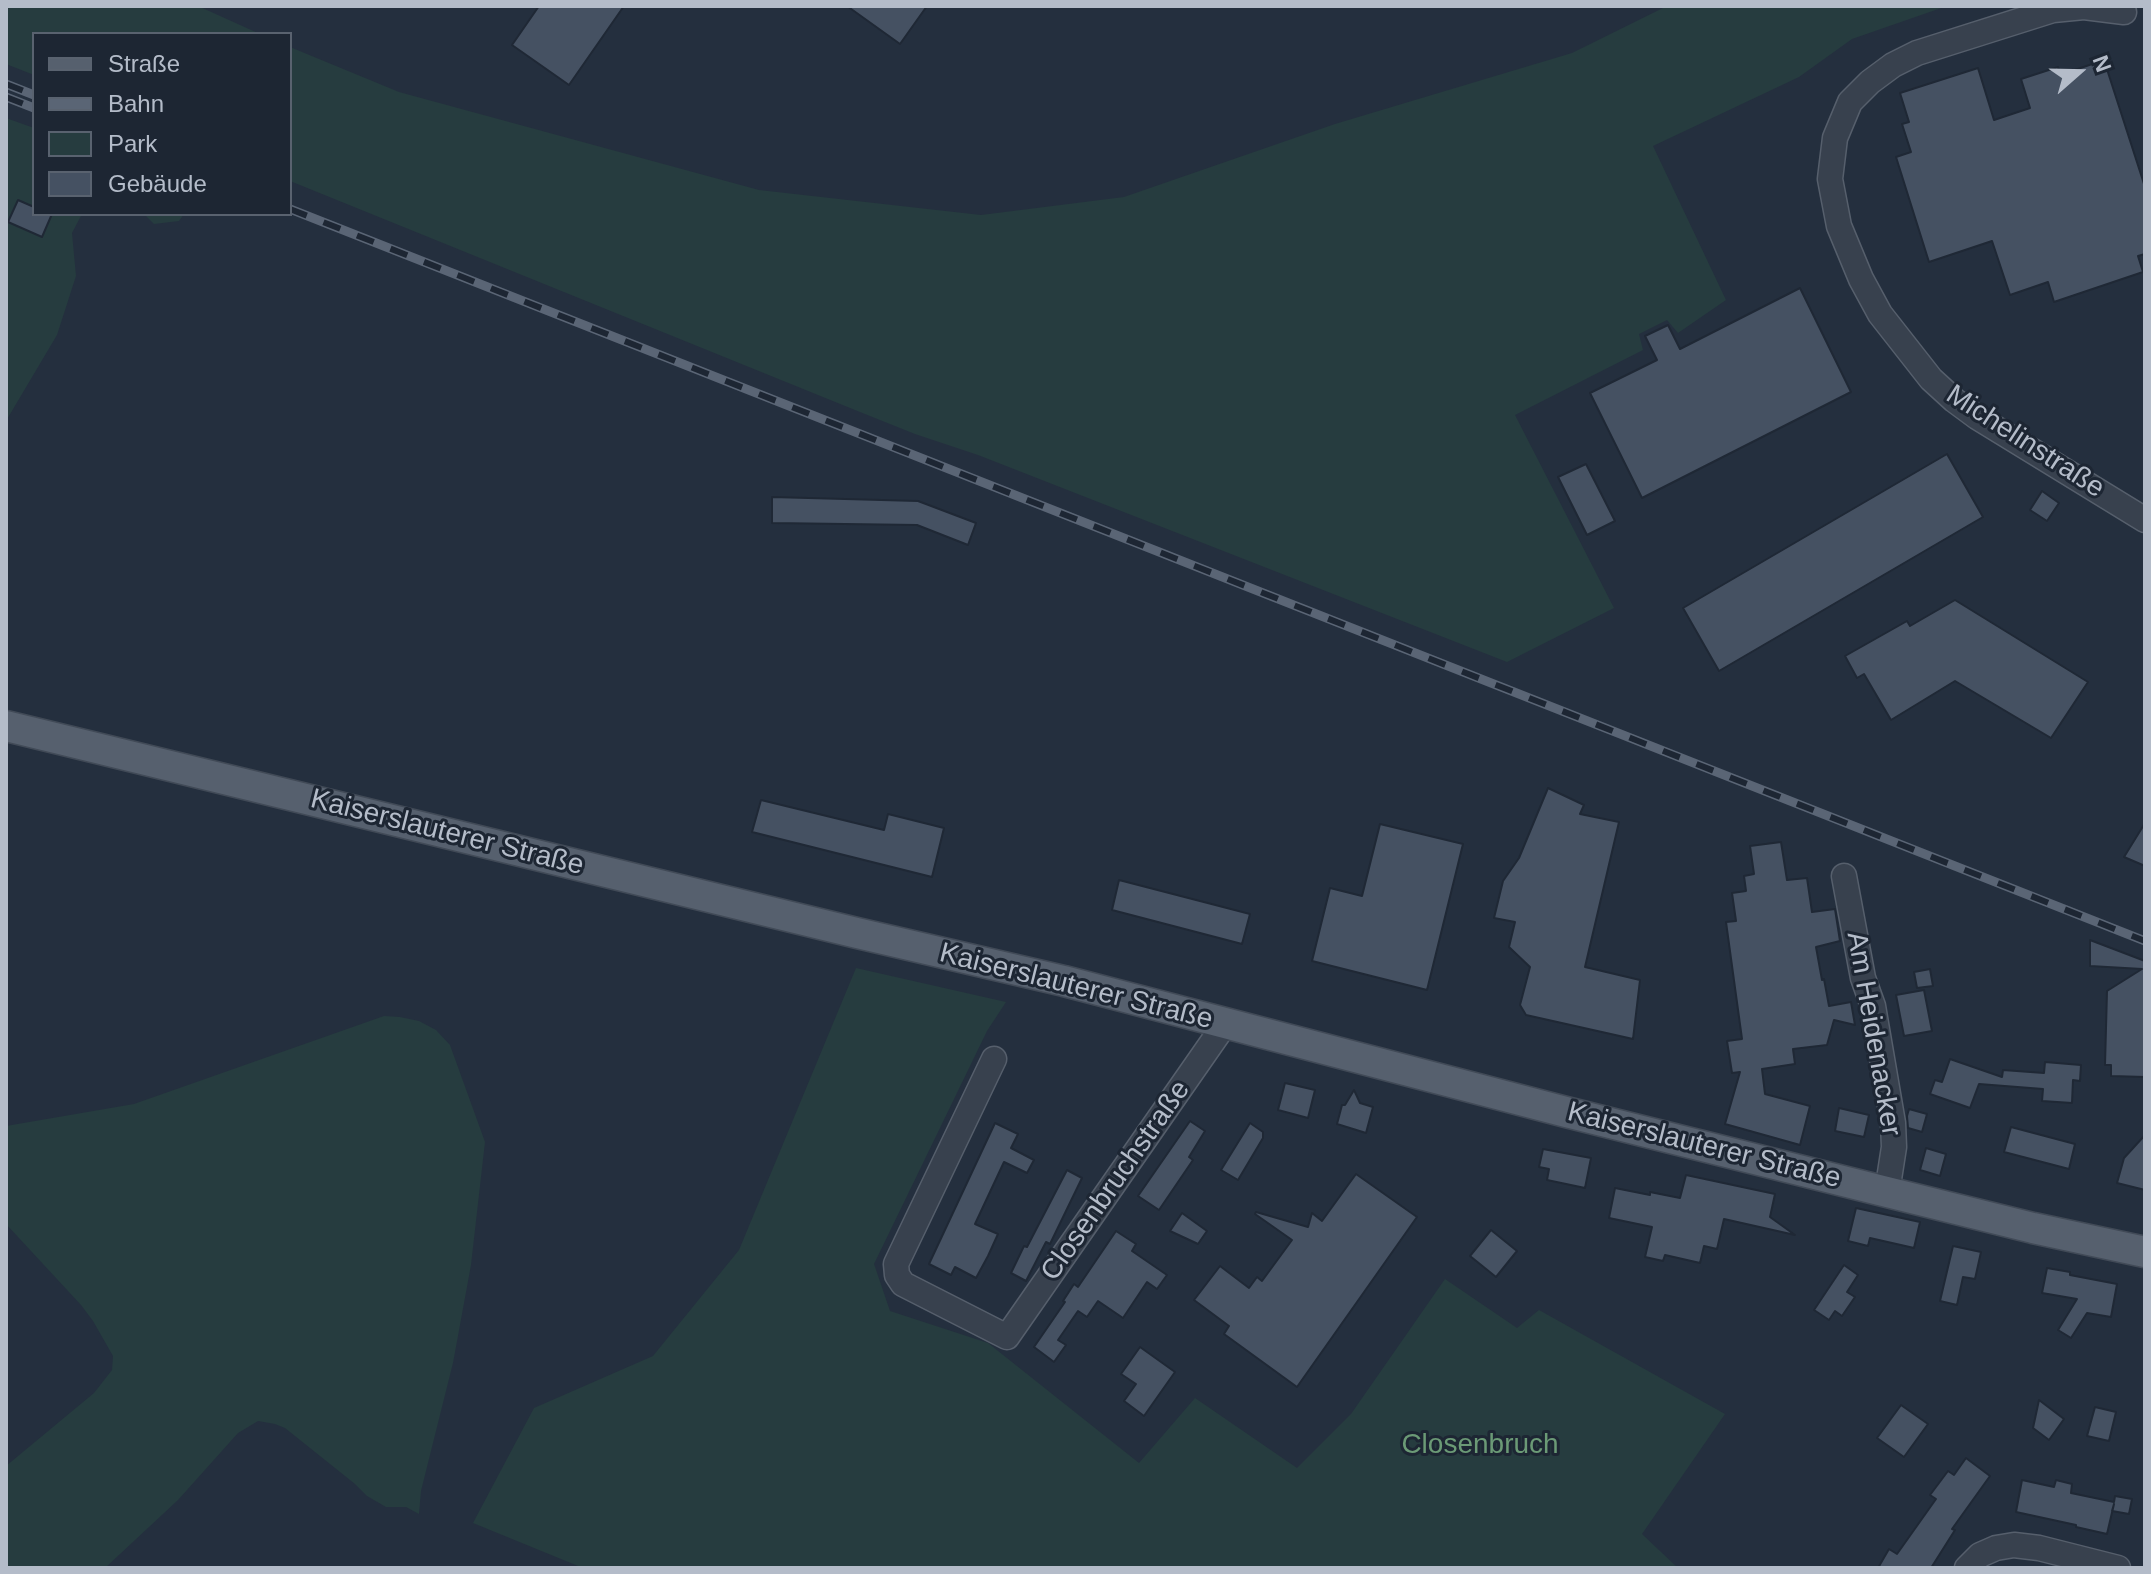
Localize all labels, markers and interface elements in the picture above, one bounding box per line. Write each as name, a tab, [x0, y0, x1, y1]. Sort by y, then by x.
legend	[32, 32, 292, 216]
north arrow	[2039, 32, 2119, 112]
text: Straße	[108, 50, 180, 77]
text: N	[2088, 52, 2116, 75]
text: Bahn	[108, 90, 164, 117]
text: Park	[108, 130, 157, 157]
text: Gebäude	[108, 170, 207, 197]
street label: Michelinstraße	[1940, 378, 2110, 506]
street label: Kaiserslauterer Straße	[307, 783, 587, 883]
street label: Am Heidenacker	[1838, 929, 1908, 1139]
street label: Kaiserslauterer Straße	[936, 937, 1216, 1037]
street label: Closenbruchstraße	[1034, 1074, 1198, 1288]
street label: Kaiserslauterer Straße	[1564, 1096, 1844, 1196]
park label: Closenbruch	[1401, 1428, 1559, 1462]

